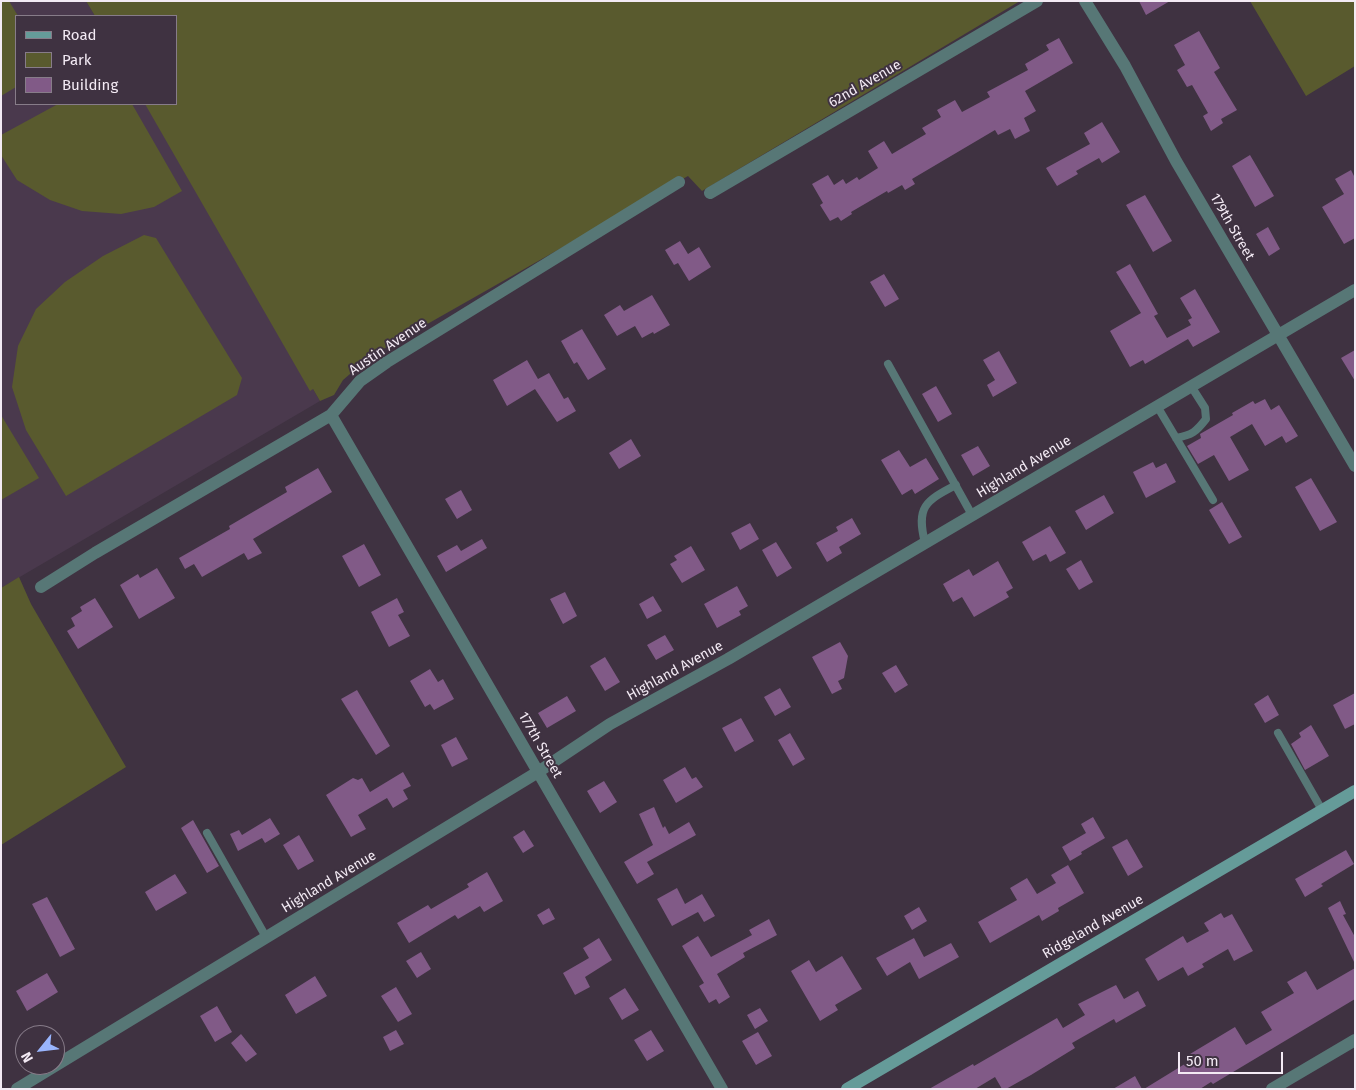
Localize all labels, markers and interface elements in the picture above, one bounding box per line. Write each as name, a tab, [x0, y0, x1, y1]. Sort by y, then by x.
legend	[15, 15, 178, 105]
text: Road	[62, 26, 97, 44]
text: Park	[62, 51, 92, 69]
street label: 62nd Avenue	[826, 56, 904, 112]
text: Building	[62, 76, 118, 94]
street label: 179th Street	[1206, 191, 1258, 263]
street label: Austin Avenue	[346, 315, 430, 379]
street label: Highland Avenue	[974, 432, 1074, 502]
street label: Highland Avenue	[624, 638, 726, 704]
street label: 177th Street	[514, 709, 566, 781]
street label: Highland Avenue	[279, 847, 379, 917]
street label: Ridgeland Avenue	[1039, 891, 1147, 963]
north arrow	[15, 1025, 65, 1075]
scale bar	[1181, 1042, 1286, 1074]
text: N	[18, 1049, 37, 1065]
text: 50 m	[1186, 1052, 1219, 1070]

